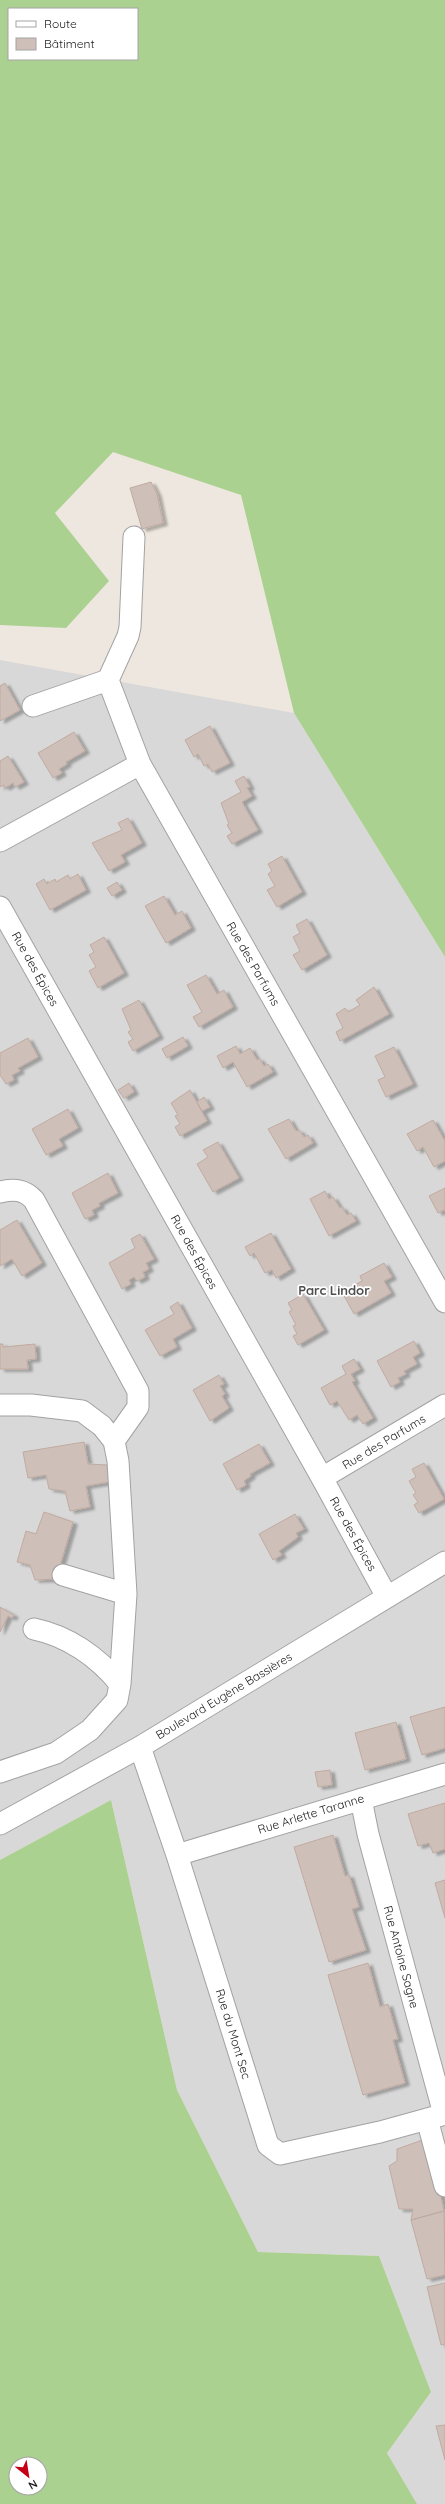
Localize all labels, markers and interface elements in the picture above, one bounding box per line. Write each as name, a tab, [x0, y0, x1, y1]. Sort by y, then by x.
legend	[8, 8, 138, 60]
text: Route	[44, 16, 77, 31]
text: Bâtiment	[44, 36, 94, 51]
street label: Rue des Parfums	[223, 919, 284, 1009]
street label: Rue des Épices	[9, 929, 62, 1009]
street label: Rue des Épices	[168, 1212, 221, 1292]
district label: Parc Lindor	[298, 1282, 370, 1298]
street label: Rue des Parfums	[339, 1411, 428, 1472]
street label: Rue des Épices	[327, 1494, 380, 1574]
street label: Boulevard Eugène Bassières	[153, 1649, 295, 1742]
street label: Rue Arlette Taranne	[256, 1790, 366, 1837]
street label: Rue Antoine Sagne	[381, 1904, 422, 2010]
street label: Rue du Mont Sec	[213, 1987, 254, 2081]
north arrow	[8, 2456, 48, 2496]
text: N	[26, 2477, 40, 2493]

